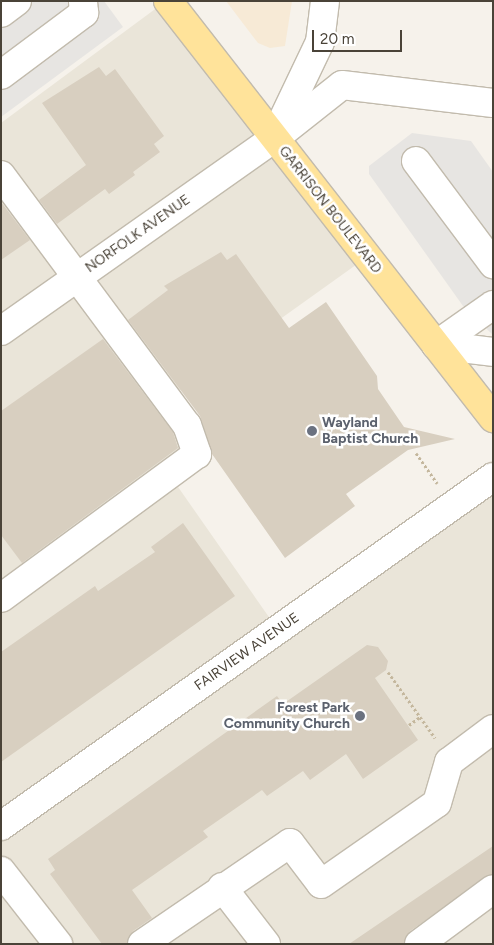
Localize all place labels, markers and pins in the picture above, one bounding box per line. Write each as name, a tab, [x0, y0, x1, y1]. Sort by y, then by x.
place label: Wayland Baptist Church	[322, 415, 418, 448]
marker: Wayland Baptist Church	[306, 425, 318, 437]
place label: Forest Park Community Church	[224, 700, 350, 732]
marker: Forest Park Community Church	[354, 710, 366, 722]

